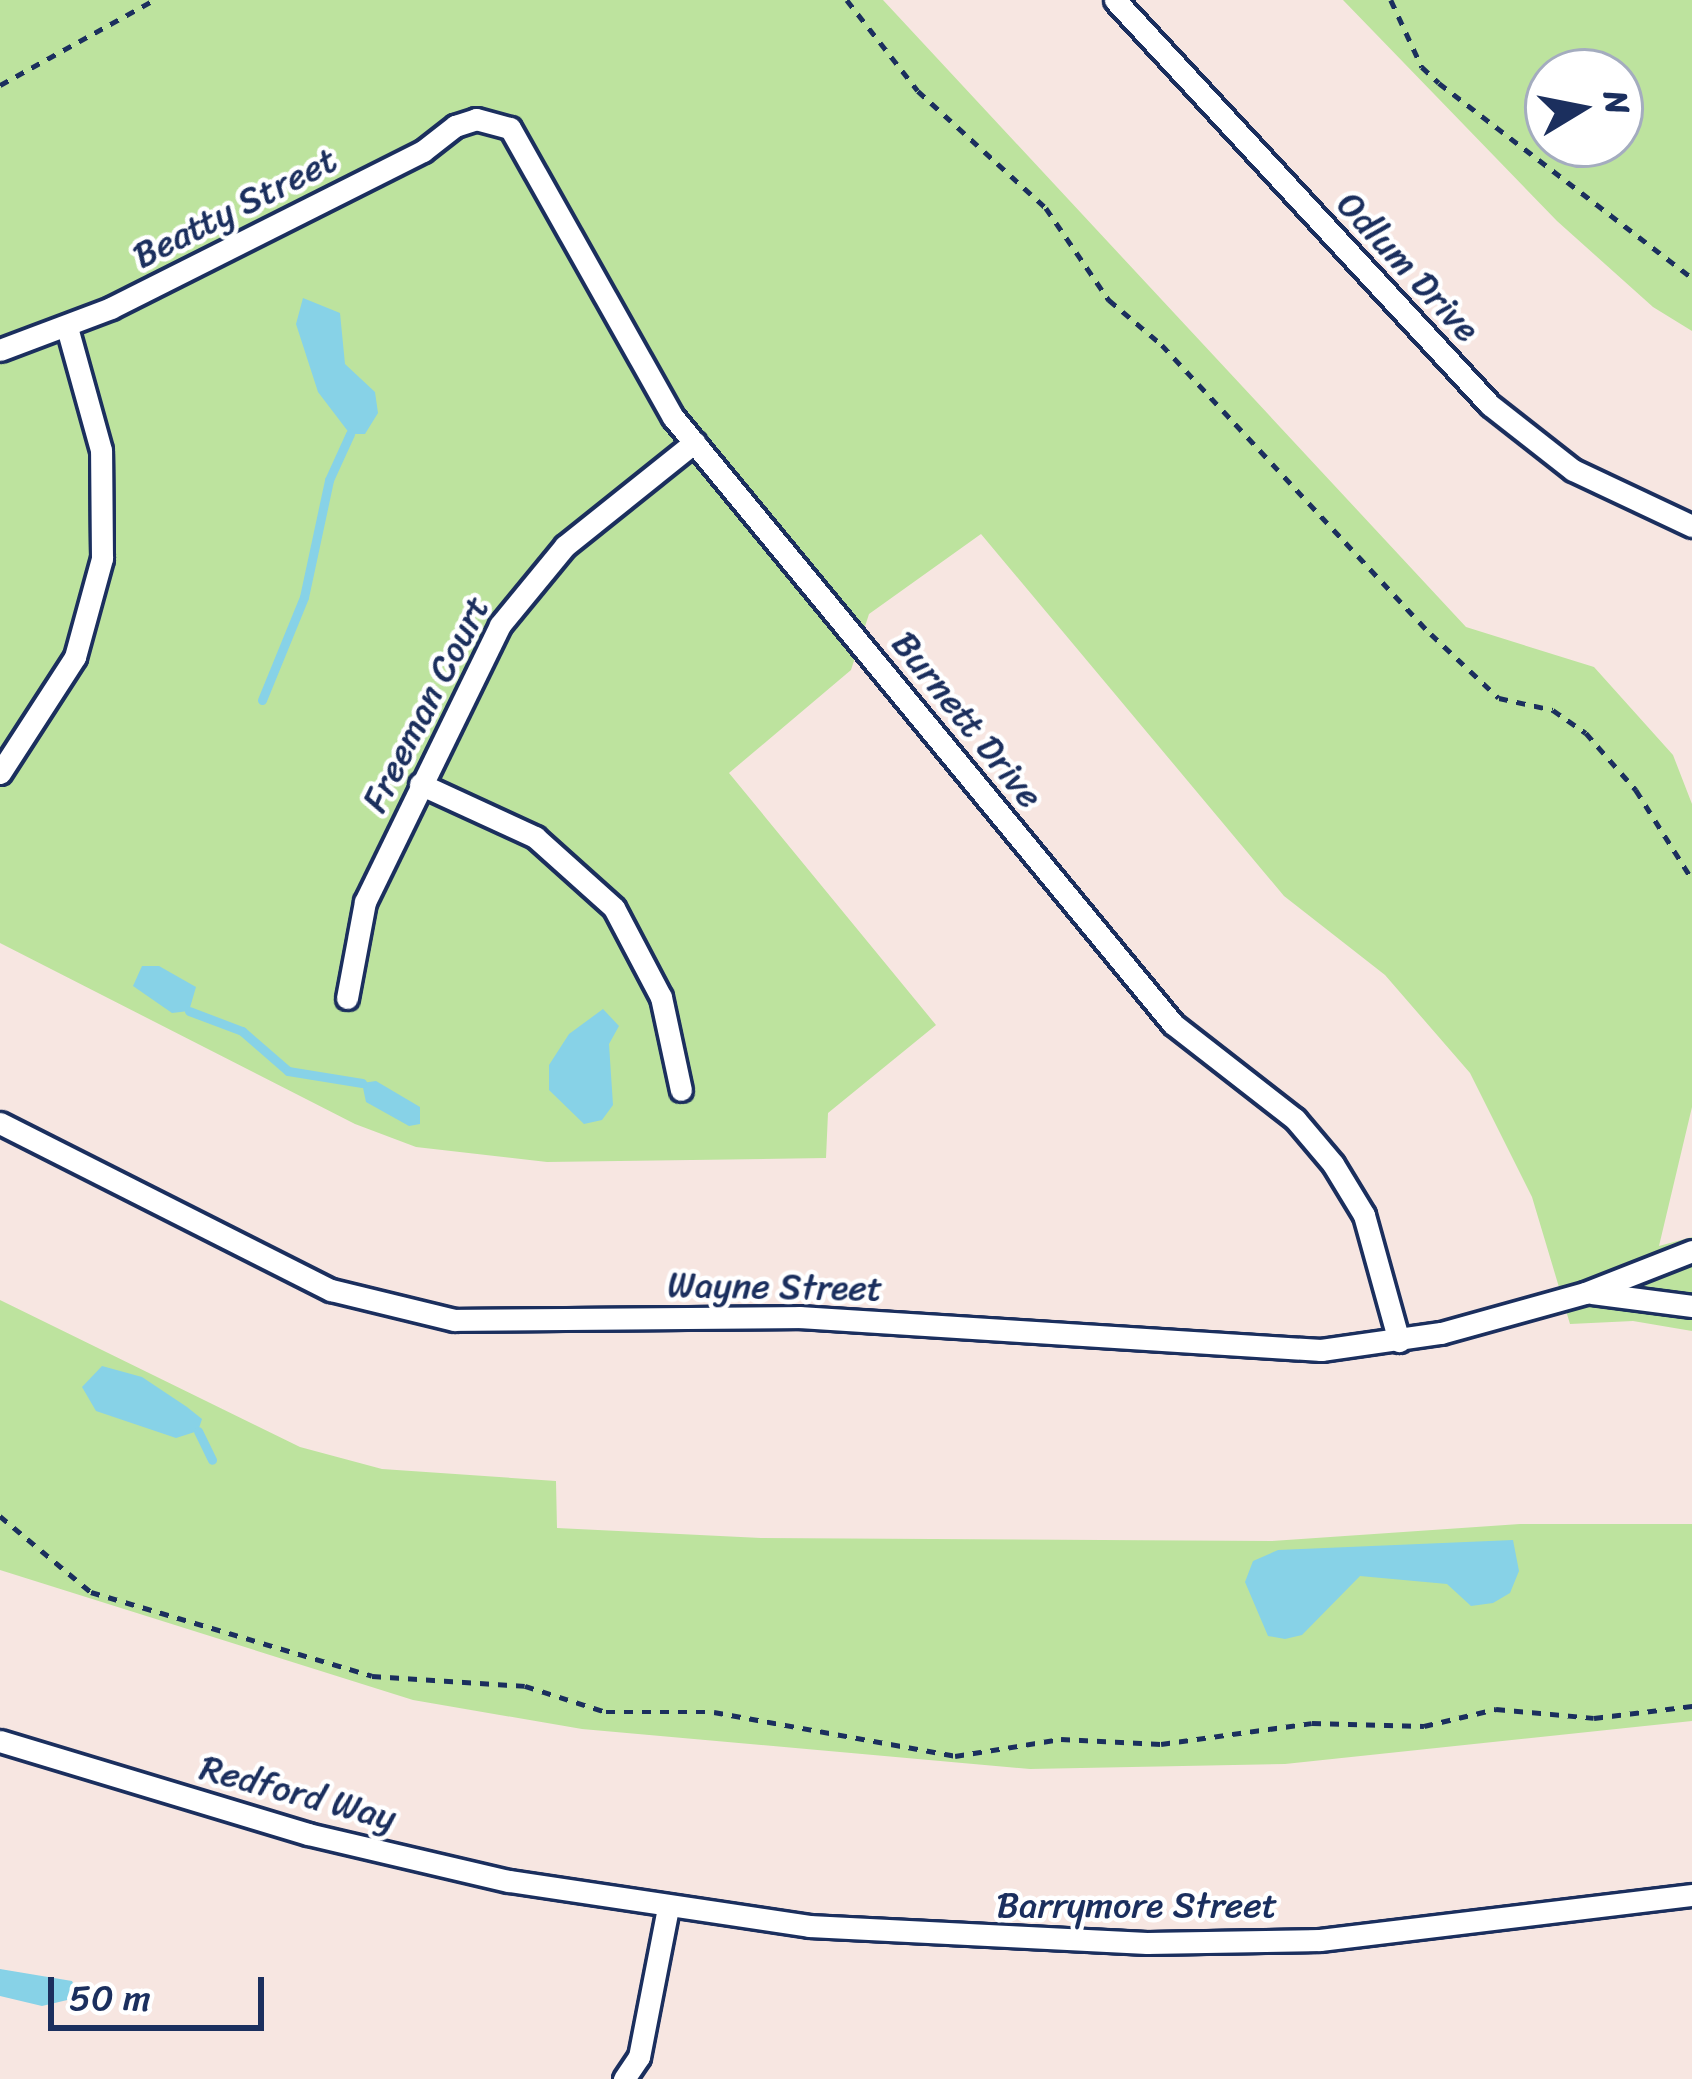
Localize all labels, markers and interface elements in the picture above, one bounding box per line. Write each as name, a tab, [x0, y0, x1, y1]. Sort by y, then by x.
north arrow	[1524, 48, 1644, 168]
text: N	[1586, 86, 1647, 119]
street label: Beatty Street	[126, 138, 344, 278]
street label: Odlum Drive	[1327, 183, 1489, 351]
street label: Freeman Court	[353, 589, 499, 819]
street label: Burnett Drive	[882, 623, 1052, 817]
street label: Wayne Street	[666, 1264, 884, 1310]
street label: Redford Way	[195, 1746, 401, 1840]
street label: Barrymore Street	[997, 1884, 1277, 1928]
scale bar	[54, 1953, 270, 2027]
text: 50 m	[69, 1966, 151, 2030]

